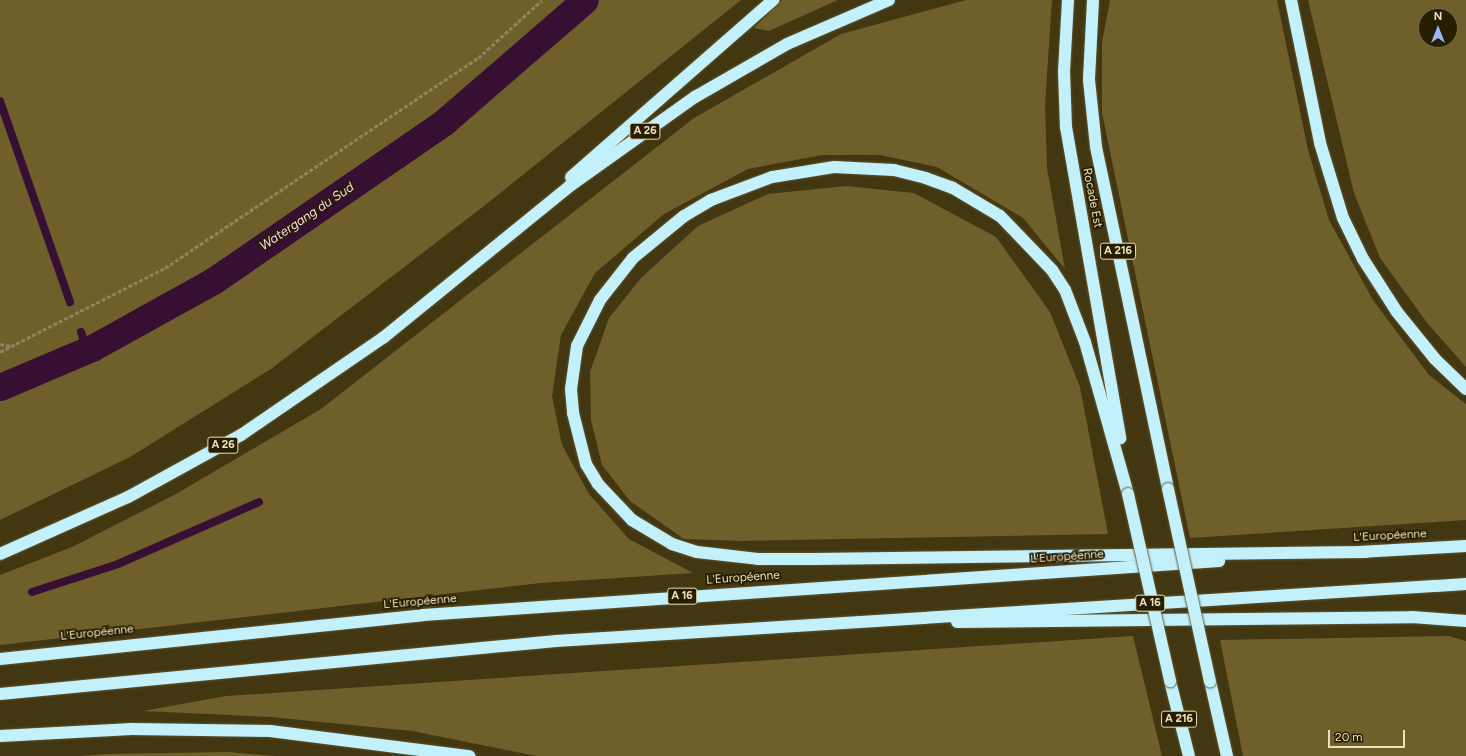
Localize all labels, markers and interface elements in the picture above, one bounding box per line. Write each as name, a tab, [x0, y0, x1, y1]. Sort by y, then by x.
north arrow	[1418, 8, 1458, 48]
text: N	[1434, 10, 1442, 23]
road number: A 26	[629, 122, 661, 140]
street label: Rocade Est	[1079, 167, 1105, 229]
water label: Watergang du Sud	[257, 180, 357, 254]
road number: A 216	[1100, 242, 1136, 260]
road number: A 26	[207, 436, 239, 454]
street label: L'Européenne	[1353, 527, 1427, 545]
street label: L'Européenne	[1030, 547, 1104, 567]
street label: L'Européenne	[706, 568, 780, 588]
road number: A 16	[667, 587, 697, 605]
street label: L'Européenne	[383, 592, 457, 612]
road number: A 16	[1135, 594, 1165, 612]
street label: L'Européenne	[60, 622, 134, 644]
road number: A 216	[1161, 710, 1197, 728]
scale bar	[1330, 722, 1407, 748]
text: 20 m	[1335, 730, 1363, 744]

